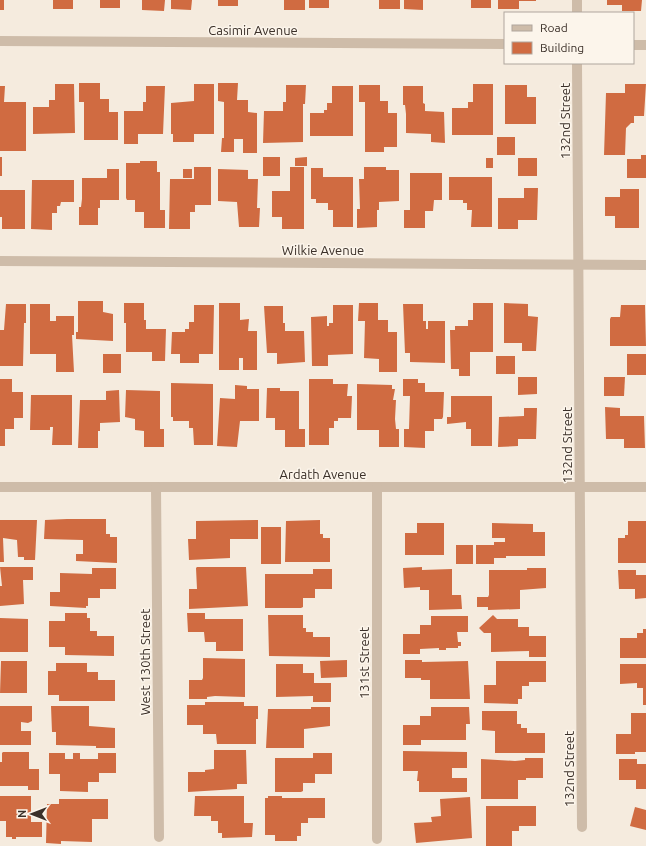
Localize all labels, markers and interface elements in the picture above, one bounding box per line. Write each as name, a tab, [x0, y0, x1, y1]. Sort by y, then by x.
legend	[504, 12, 634, 64]
text: Road	[540, 21, 568, 34]
street label: Casimir Avenue	[208, 23, 298, 37]
text: Building	[540, 41, 584, 54]
street label: 132nd Street	[558, 83, 572, 159]
street label: Wilkie Avenue	[282, 243, 364, 257]
street label: 132nd Street	[560, 407, 574, 483]
street label: Ardath Avenue	[280, 467, 366, 481]
street label: West 130th Street	[138, 609, 152, 715]
street label: 131st Street	[357, 627, 371, 699]
street label: 132nd Street	[562, 731, 576, 807]
north arrow	[12, 794, 52, 834]
text: N	[16, 810, 28, 818]

